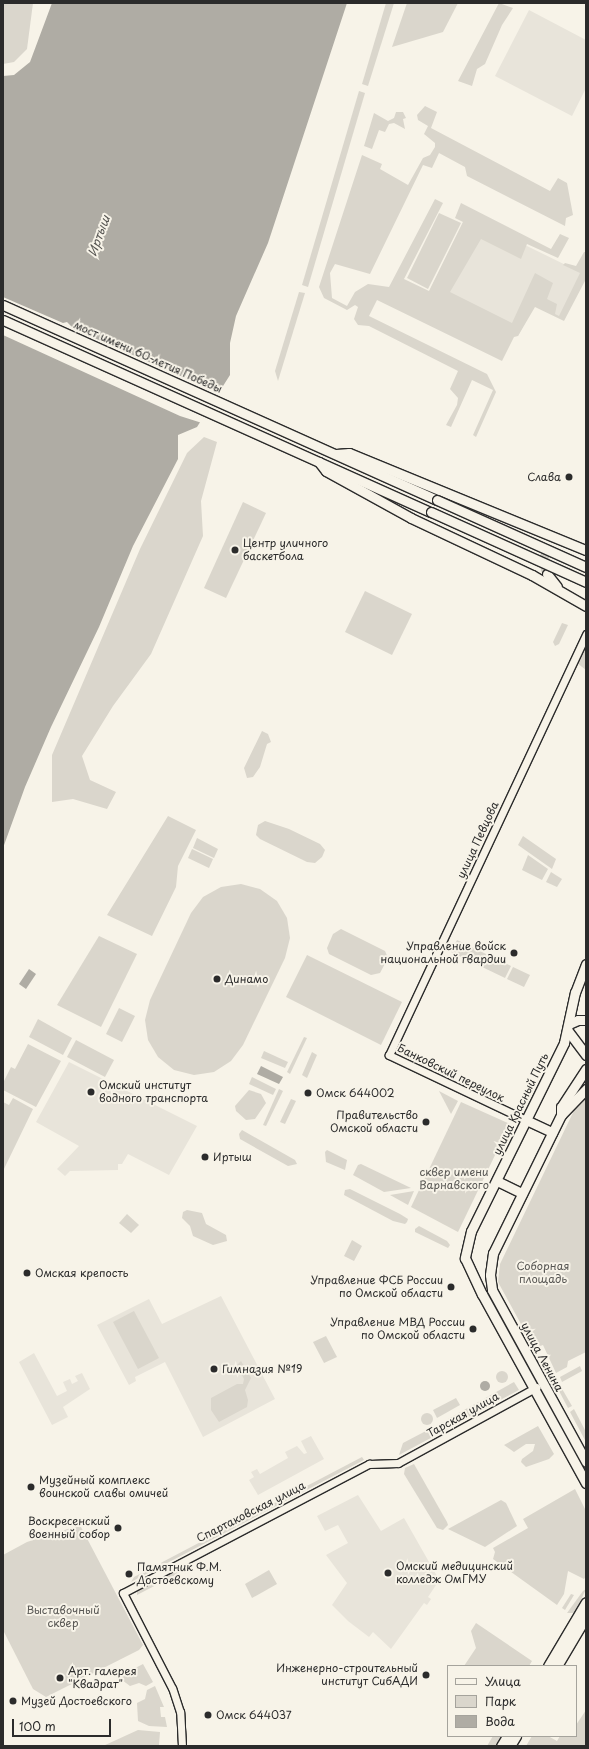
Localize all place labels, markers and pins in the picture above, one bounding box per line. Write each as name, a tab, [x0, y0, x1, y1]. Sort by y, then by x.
place label: Слава	[527, 470, 561, 484]
marker: Слава	[564, 472, 574, 482]
place label: Центр уличного баскетбола	[243, 537, 329, 563]
marker: Центр уличного баскетбола	[230, 545, 240, 555]
place label: Управление войск национальной гвардии	[380, 940, 506, 966]
marker: Управление войск национальной гвардии	[509, 948, 519, 958]
place label: Динамо	[225, 972, 268, 986]
marker: Динамо	[212, 974, 222, 984]
place label: Омский институт водного транспорта	[99, 1079, 208, 1105]
place label: Омск 644002	[316, 1086, 395, 1100]
marker: Омский институт водного транспорта	[86, 1087, 96, 1097]
marker: Омск 644002	[303, 1088, 313, 1098]
place label: Правительство Омской области	[330, 1109, 418, 1135]
marker: Правительство Омской области	[421, 1117, 431, 1127]
place label: Иртыш	[213, 1150, 252, 1164]
marker: Иртыш	[200, 1152, 210, 1162]
place label: Омская крепость	[35, 1266, 129, 1280]
marker: Омская крепость	[22, 1268, 32, 1278]
place label: Управление ФСБ России по Омской области	[310, 1274, 443, 1300]
marker: Управление ФСБ России по Омской области	[446, 1282, 456, 1292]
place label: Управление МВД России по Омской области	[330, 1316, 465, 1342]
marker: Управление МВД России по Омской области	[468, 1324, 478, 1334]
place label: Гимназия №19	[222, 1362, 302, 1376]
marker: Гимназия №19	[209, 1364, 219, 1374]
place label: Музейный комплекс воинской славы омичей	[39, 1474, 169, 1500]
marker: Музейный комплекс воинской славы омичей	[26, 1482, 36, 1492]
place label: Воскресенский военный собор	[28, 1515, 110, 1541]
marker: Воскресенский военный собор	[113, 1523, 123, 1533]
place label: Омский медицинский колледж ОмГМУ	[396, 1560, 513, 1586]
place label: Памятник Ф.М. Достоевскому	[137, 1561, 222, 1587]
marker: Омский медицинский колледж ОмГМУ	[383, 1568, 393, 1578]
marker: Памятник Ф.М. Достоевскому	[124, 1569, 134, 1579]
place label: Инженерно-строительный институт СибАДИ	[276, 1662, 418, 1688]
place label: Арт. галерея "Квадрат"	[68, 1665, 137, 1691]
marker: Инженерно-строительный институт СибАДИ	[421, 1670, 431, 1680]
marker: Арт. галерея "Квадрат"	[55, 1673, 65, 1683]
place label: Музей Достоевского	[21, 1694, 132, 1708]
marker: Музей Достоевского	[8, 1696, 18, 1706]
place label: Омск 644037	[216, 1708, 292, 1722]
marker: Омск 644037	[203, 1710, 213, 1720]

